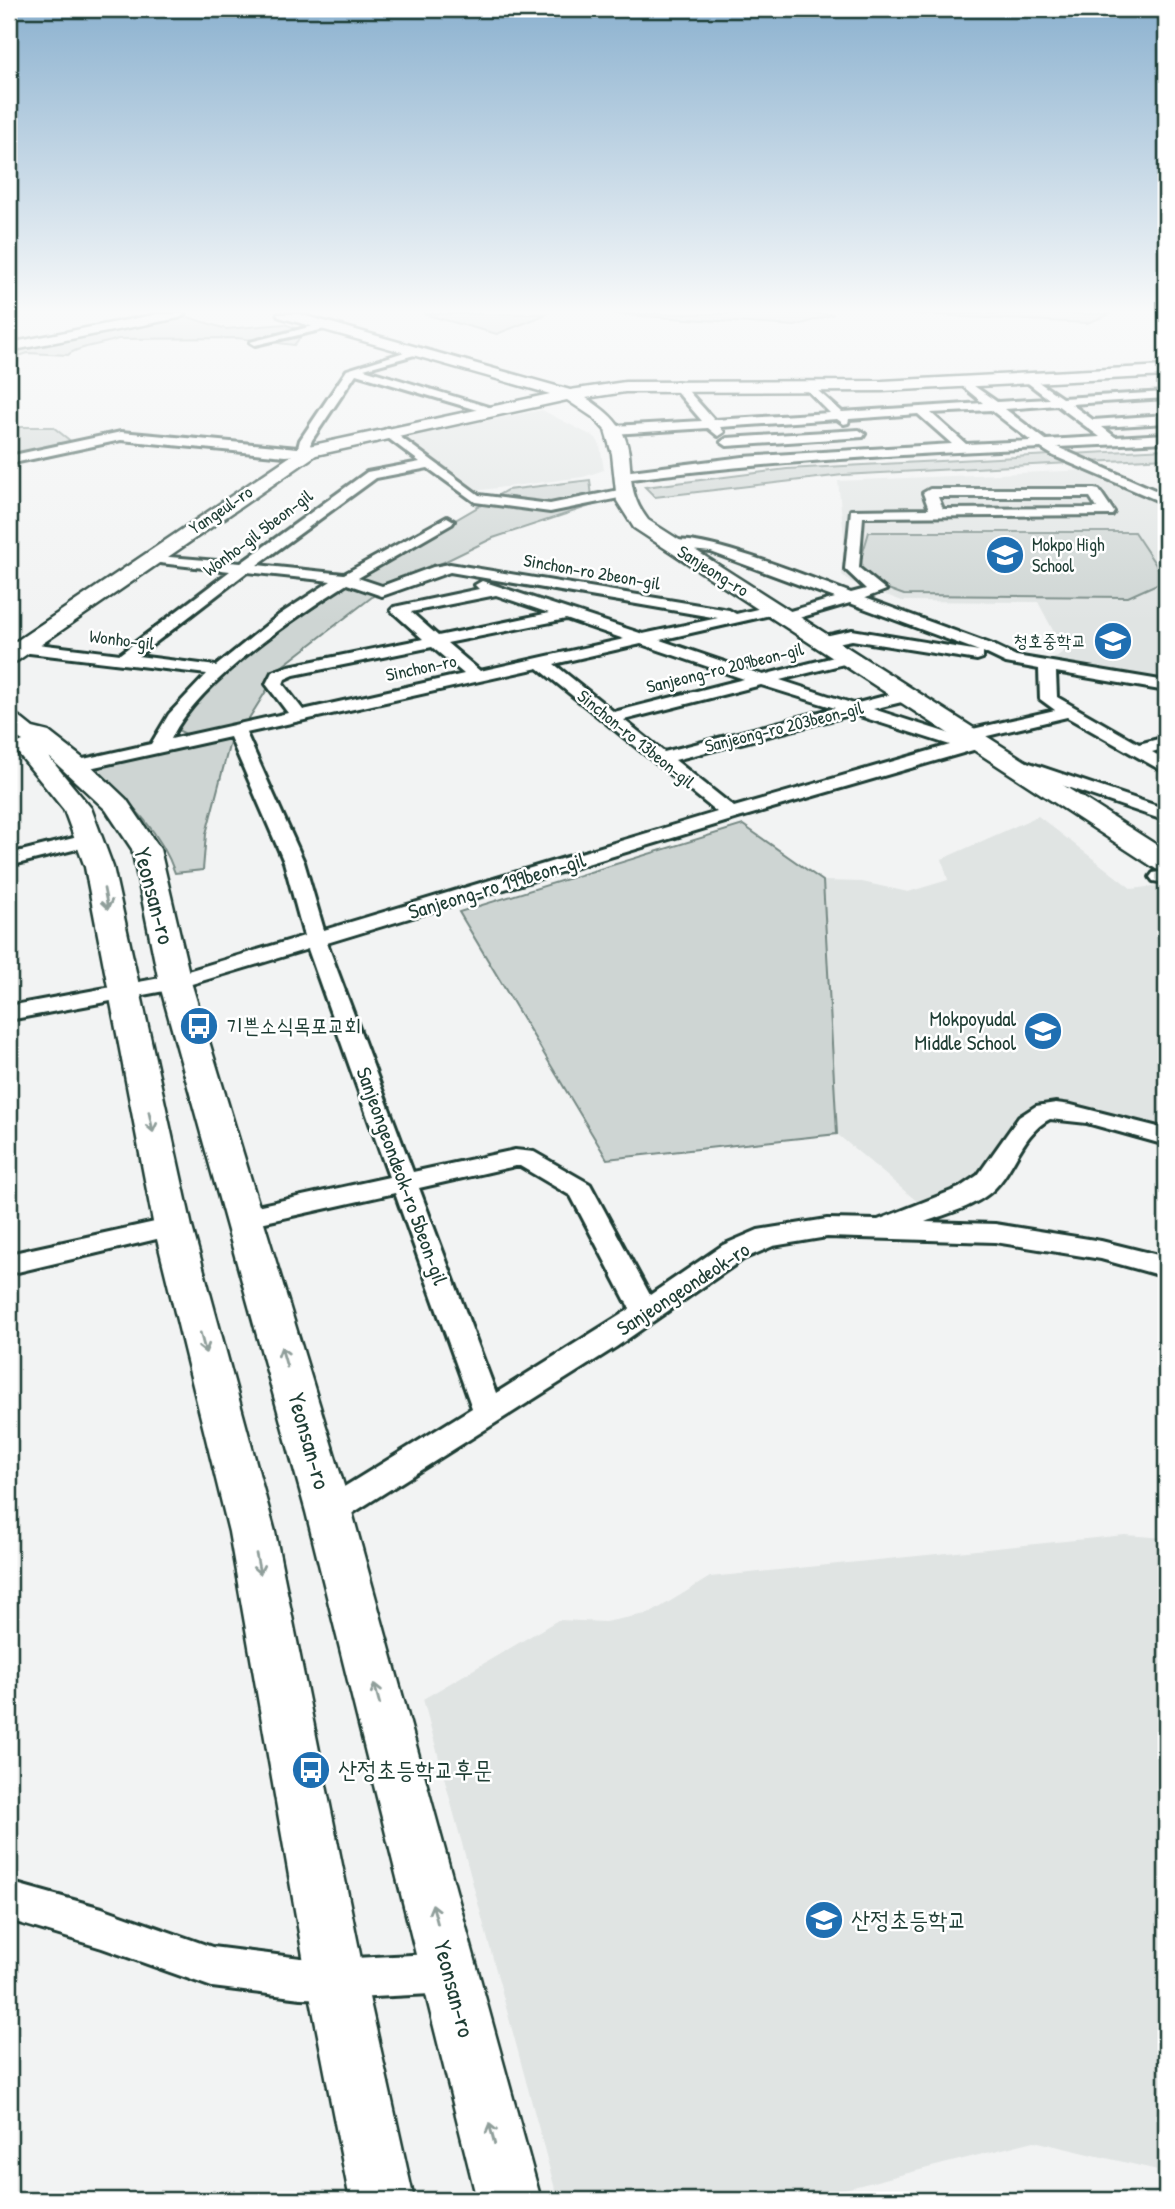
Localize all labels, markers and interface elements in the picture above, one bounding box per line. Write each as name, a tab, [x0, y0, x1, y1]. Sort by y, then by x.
street label: Yangeul-ro	[184, 479, 257, 540]
street label: Wonho-gil 5beon-gil	[198, 483, 318, 582]
place label: Mokpo High School	[1032, 532, 1105, 578]
school or university icon: Mokpo High School	[984, 534, 1026, 576]
street label: Sanjeong-ro	[673, 539, 754, 602]
street label: Sinchon-ro 2beon-gil	[522, 547, 663, 596]
school or university icon: 청호중학교	[1092, 620, 1134, 662]
street label: Wonho-gil	[88, 623, 156, 656]
place label: 청호중학교	[1014, 628, 1086, 653]
street label: Sanjeong-ro 209beon-gil	[644, 636, 806, 699]
street label: Sinchon-ro	[383, 648, 459, 687]
street label: Sinchon-ro 13beon-gil	[572, 683, 701, 794]
street label: Sanjeong-ro 203beon-gil	[702, 695, 866, 758]
street label: Yeonsan-ro	[127, 844, 183, 948]
street label: Sanjeong-ro 199beon-gil	[405, 845, 589, 926]
one-way arrow	[99, 887, 113, 910]
place label: Mokpoyudal Middle School	[915, 1004, 1016, 1057]
bus stop icon: 기쁜소식목포교회	[178, 1005, 220, 1047]
school or university icon: Mokpoyudal Middle School	[1022, 1010, 1064, 1052]
place label: 기쁜소식목포교회	[226, 1011, 361, 1040]
street label: Sanjeongeondeok-ro 5beon-gil	[350, 1063, 456, 1289]
one-way arrow	[145, 1110, 159, 1133]
street label: Sanjeongeondeok-ro	[611, 1235, 755, 1342]
one-way arrow	[197, 1331, 210, 1354]
one-way arrow	[276, 1346, 289, 1368]
street label: Yeonsan-ro	[281, 1389, 339, 1493]
one-way arrow	[252, 1552, 265, 1575]
one-way arrow	[370, 1683, 383, 1706]
bus stop icon: 산정초등학교후문	[290, 1749, 332, 1791]
place label: 산정초등학교후문	[338, 1753, 493, 1785]
school or university icon: 산정초등학교	[803, 1899, 845, 1941]
one-way arrow	[427, 1903, 440, 1925]
place label: 산정초등학교	[851, 1903, 967, 1935]
street label: Yeonsan-ro	[427, 1937, 483, 2041]
one-way arrow	[485, 2123, 498, 2146]

